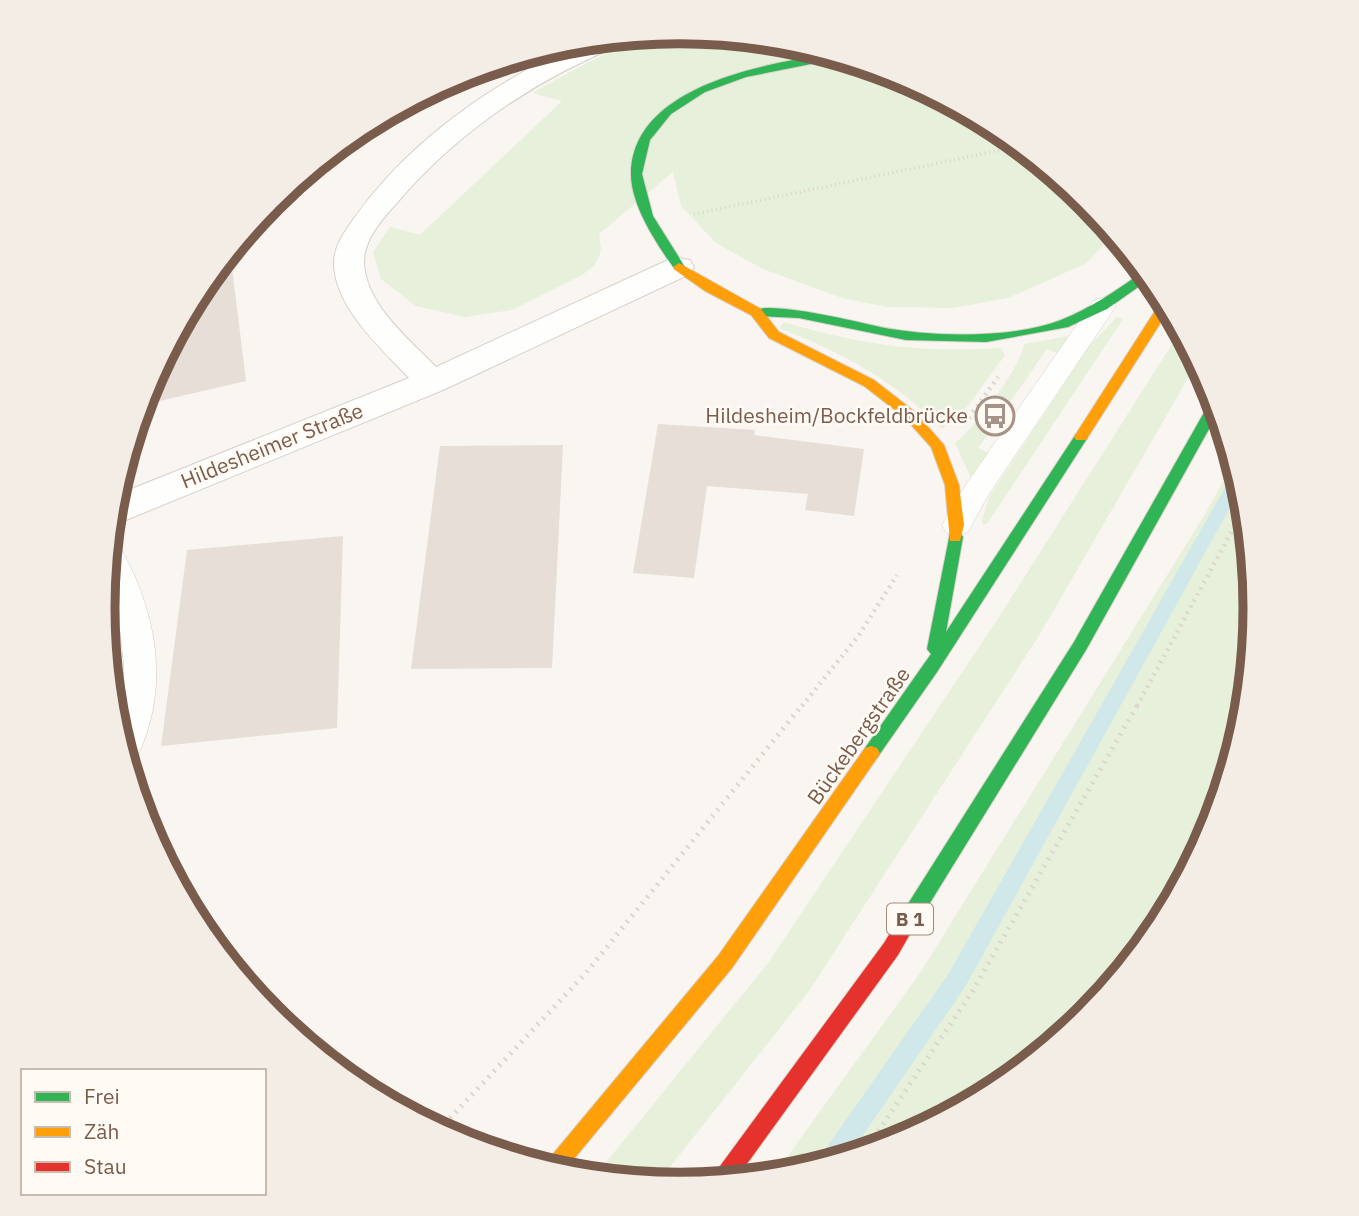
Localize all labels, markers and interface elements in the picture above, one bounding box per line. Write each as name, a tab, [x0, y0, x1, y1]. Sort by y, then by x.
bus stop icon: Hildesheim/Bockfeldbrücke	[974, 395, 1016, 437]
street label: Hildesheimer Straße	[176, 396, 367, 494]
place label: Hildesheim/Bockfeldbrücke	[705, 401, 968, 429]
street label: Bückebergstraße	[800, 661, 916, 810]
road number: B 1	[887, 903, 933, 934]
legend	[21, 1069, 266, 1195]
text: Frei	[84, 1082, 120, 1110]
text: Zäh	[84, 1117, 119, 1145]
text: Stau	[84, 1152, 127, 1180]

